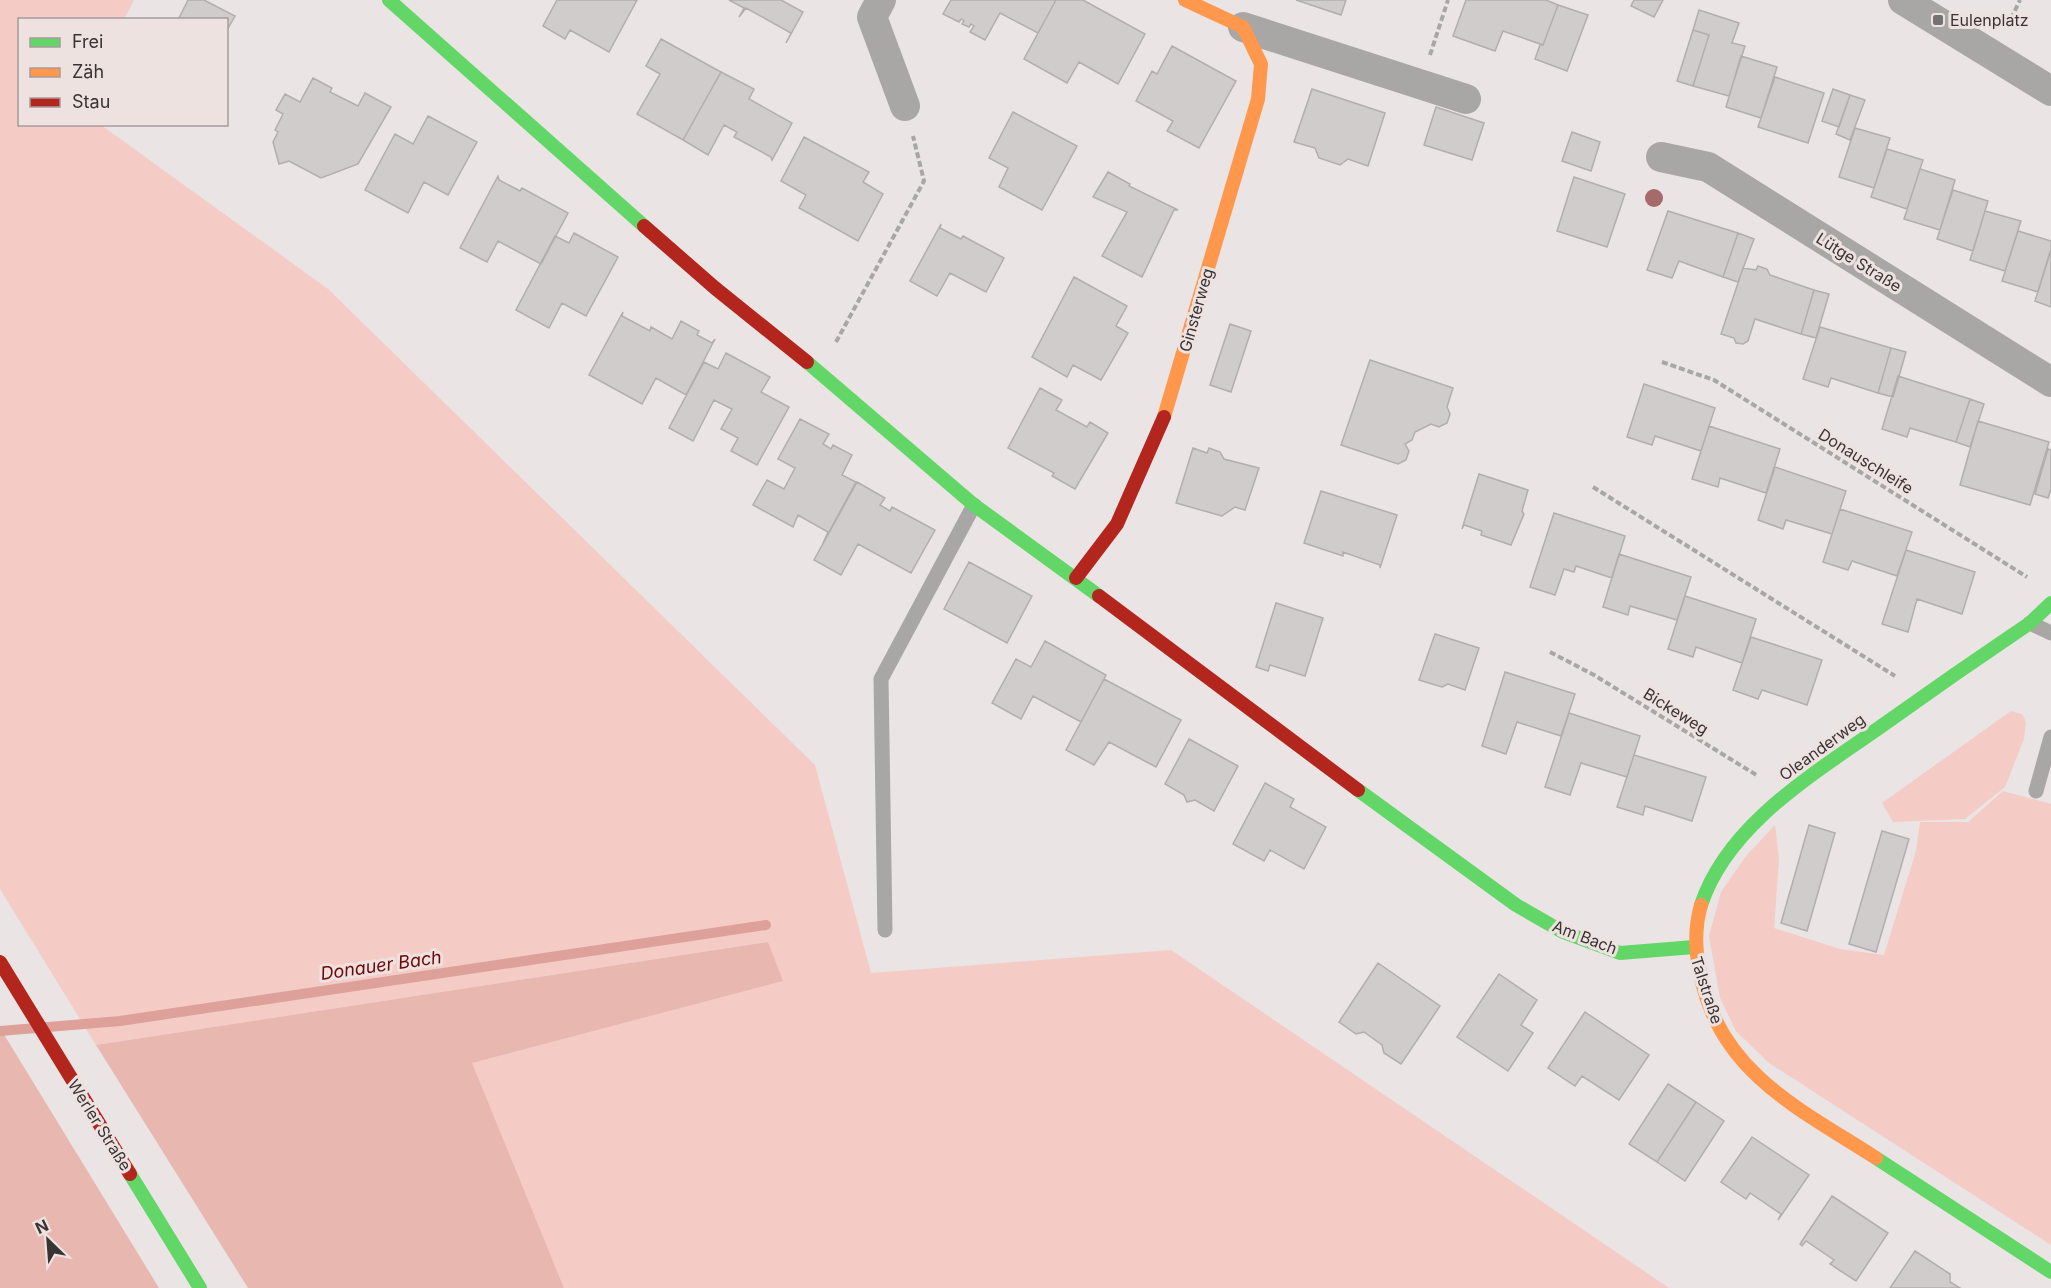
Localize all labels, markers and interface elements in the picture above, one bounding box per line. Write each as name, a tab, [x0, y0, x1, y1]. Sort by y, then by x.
place label: Eulenplatz	[1950, 10, 2028, 30]
marker: Eulenplatz	[1931, 13, 1945, 27]
legend	[18, 18, 228, 126]
text: Frei	[72, 31, 103, 52]
text: Zäh	[72, 61, 104, 82]
text: Stau	[72, 91, 110, 112]
street label: Lütge Straße	[1813, 228, 1905, 296]
street label: Ginsterweg	[1175, 266, 1217, 354]
street label: Donauschleife	[1815, 424, 1917, 498]
street label: Bickeweg	[1640, 683, 1712, 739]
street label: Oleanderweg	[1775, 709, 1869, 785]
street label: Am Bach	[1550, 916, 1620, 958]
water label: Donauer Bach	[319, 946, 443, 984]
street label: Talstraße	[1687, 954, 1727, 1026]
street label: Werler Straße	[64, 1076, 136, 1174]
north arrow	[18, 1210, 78, 1270]
text: N	[32, 1215, 51, 1238]

